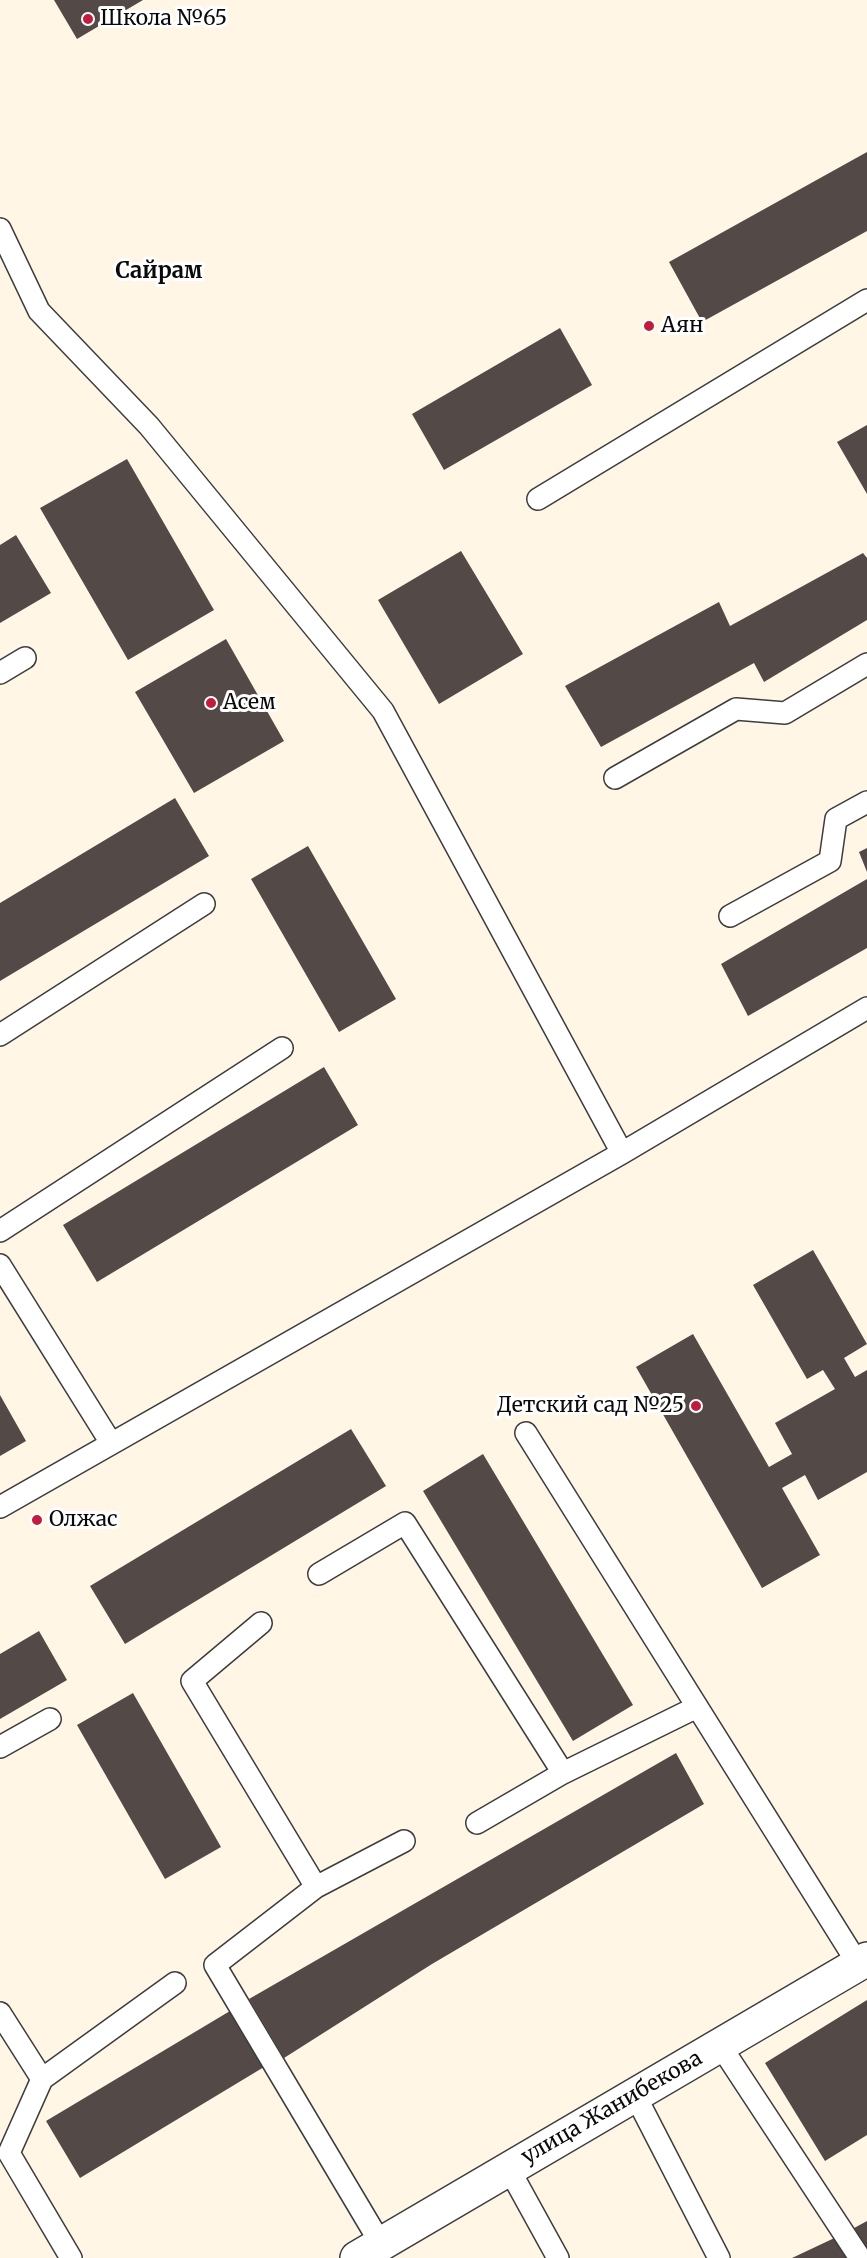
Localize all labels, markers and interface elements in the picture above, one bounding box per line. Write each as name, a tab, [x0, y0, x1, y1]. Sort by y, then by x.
place label: Школа №65	[100, 6, 227, 32]
marker: Школа №65	[81, 12, 95, 26]
district label: Сайрам	[115, 259, 203, 285]
place label: Аян	[661, 313, 703, 339]
marker: Аян	[642, 319, 656, 333]
place label: Асем	[223, 690, 276, 716]
marker: Асем	[204, 696, 218, 710]
place label: Детский сад №25	[497, 1393, 684, 1419]
marker: Детский сад №25	[689, 1399, 703, 1413]
place label: Олжас	[49, 1507, 118, 1533]
marker: Олжас	[30, 1513, 44, 1527]
street label: улица Жанибекова	[517, 2046, 707, 2170]

